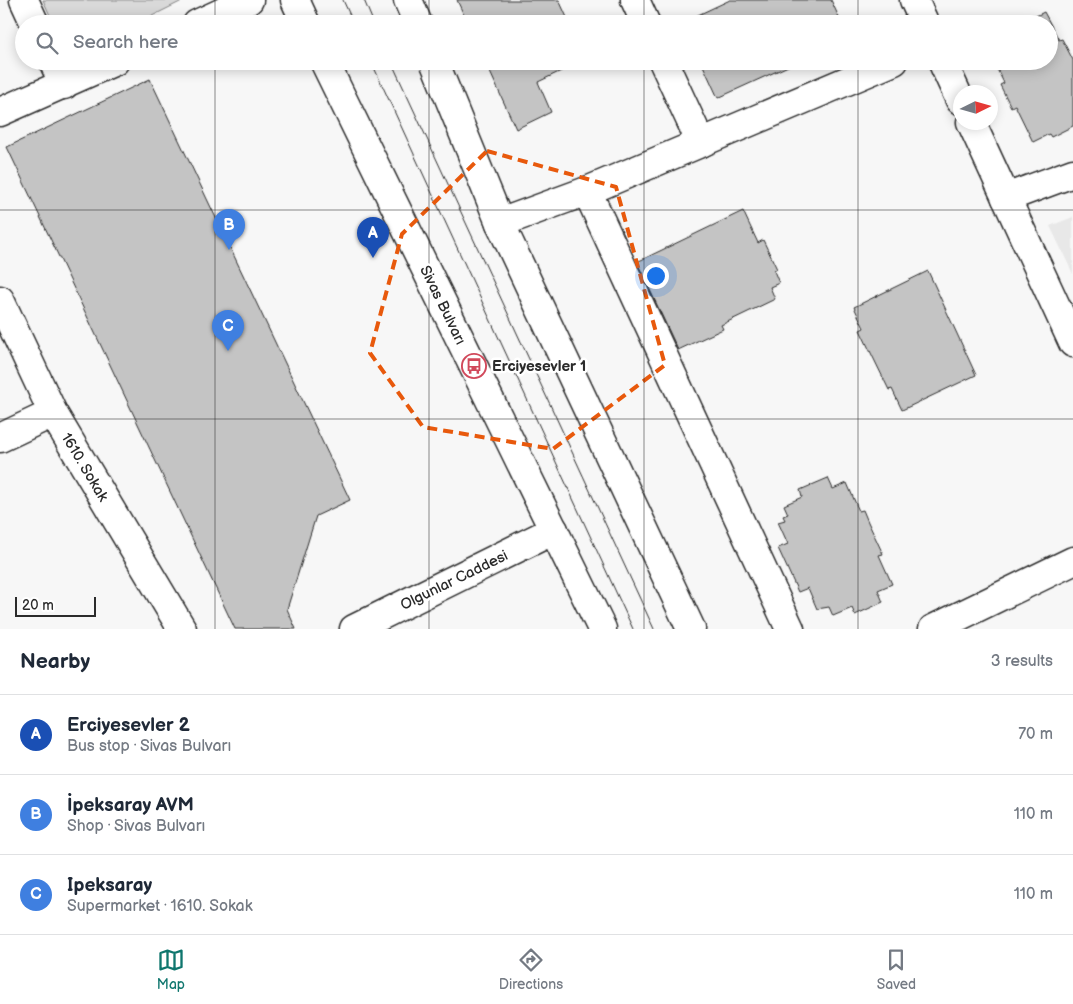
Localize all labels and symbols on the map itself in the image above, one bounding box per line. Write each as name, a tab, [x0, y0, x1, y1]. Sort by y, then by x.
north arrow	[953, 85, 998, 130]
pin: B	[213, 209, 245, 250]
pin: A	[357, 217, 389, 258]
street label: Sivas Bulvarı	[415, 263, 470, 348]
your location	[643, 263, 669, 289]
pin: C	[212, 310, 244, 351]
bus stop icon: Erciyesevler 1	[461, 353, 487, 379]
place label: Erciyesevler 1	[492, 357, 586, 376]
street label: 1610. Sokak	[57, 429, 113, 506]
street label: Olgunlar Caddesi	[397, 546, 511, 615]
scale bar	[15, 594, 96, 617]

